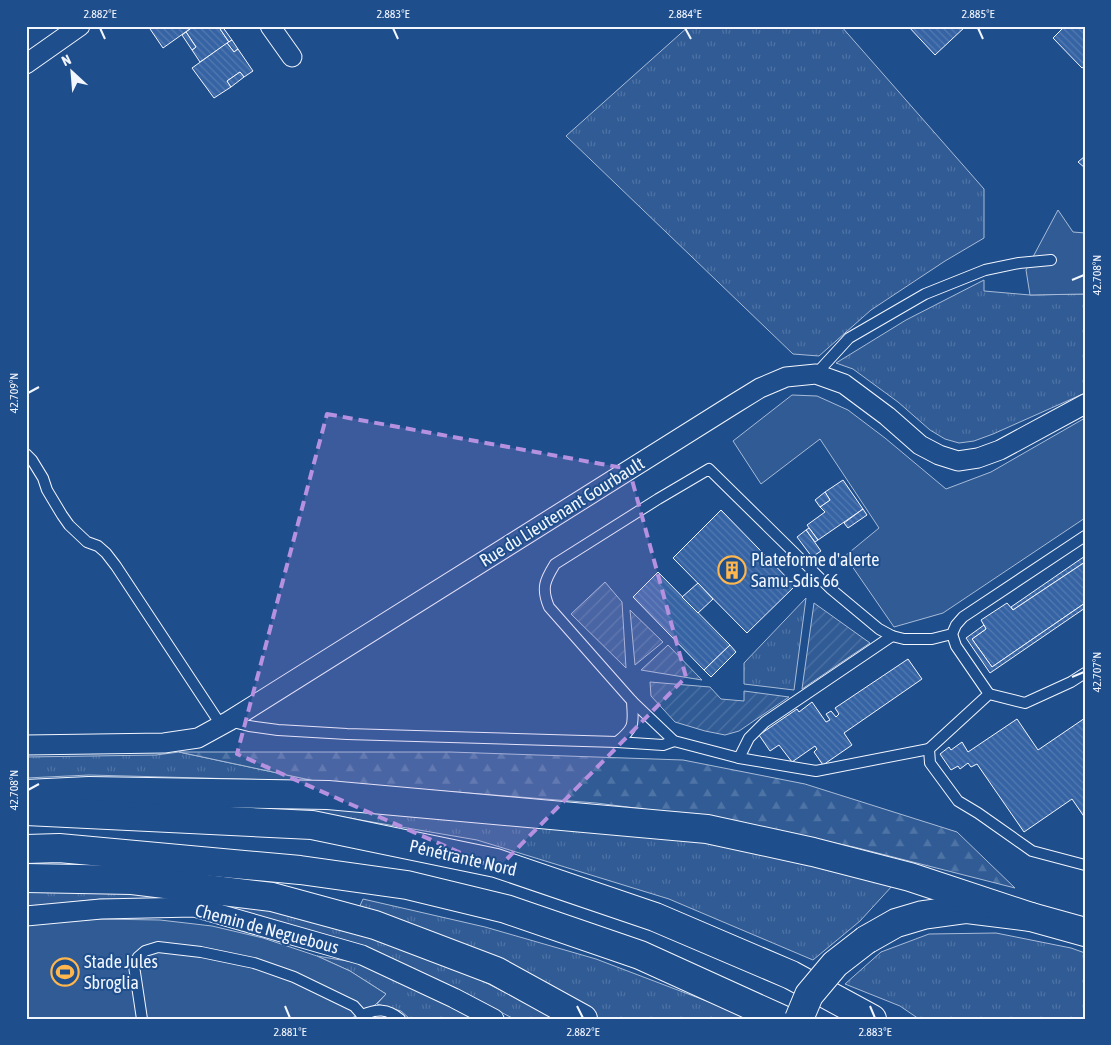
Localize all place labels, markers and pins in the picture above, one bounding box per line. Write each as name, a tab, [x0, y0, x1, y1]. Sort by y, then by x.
place label: Plateforme d'alerte Samu-Sdis 66	[751, 549, 879, 591]
building icon: Plateforme d'alerte Samu-Sdis 66	[717, 555, 747, 585]
place label: Stade Jules Sbroglia	[84, 951, 158, 993]
sports icon: Stade Jules Sbroglia	[50, 957, 80, 987]

